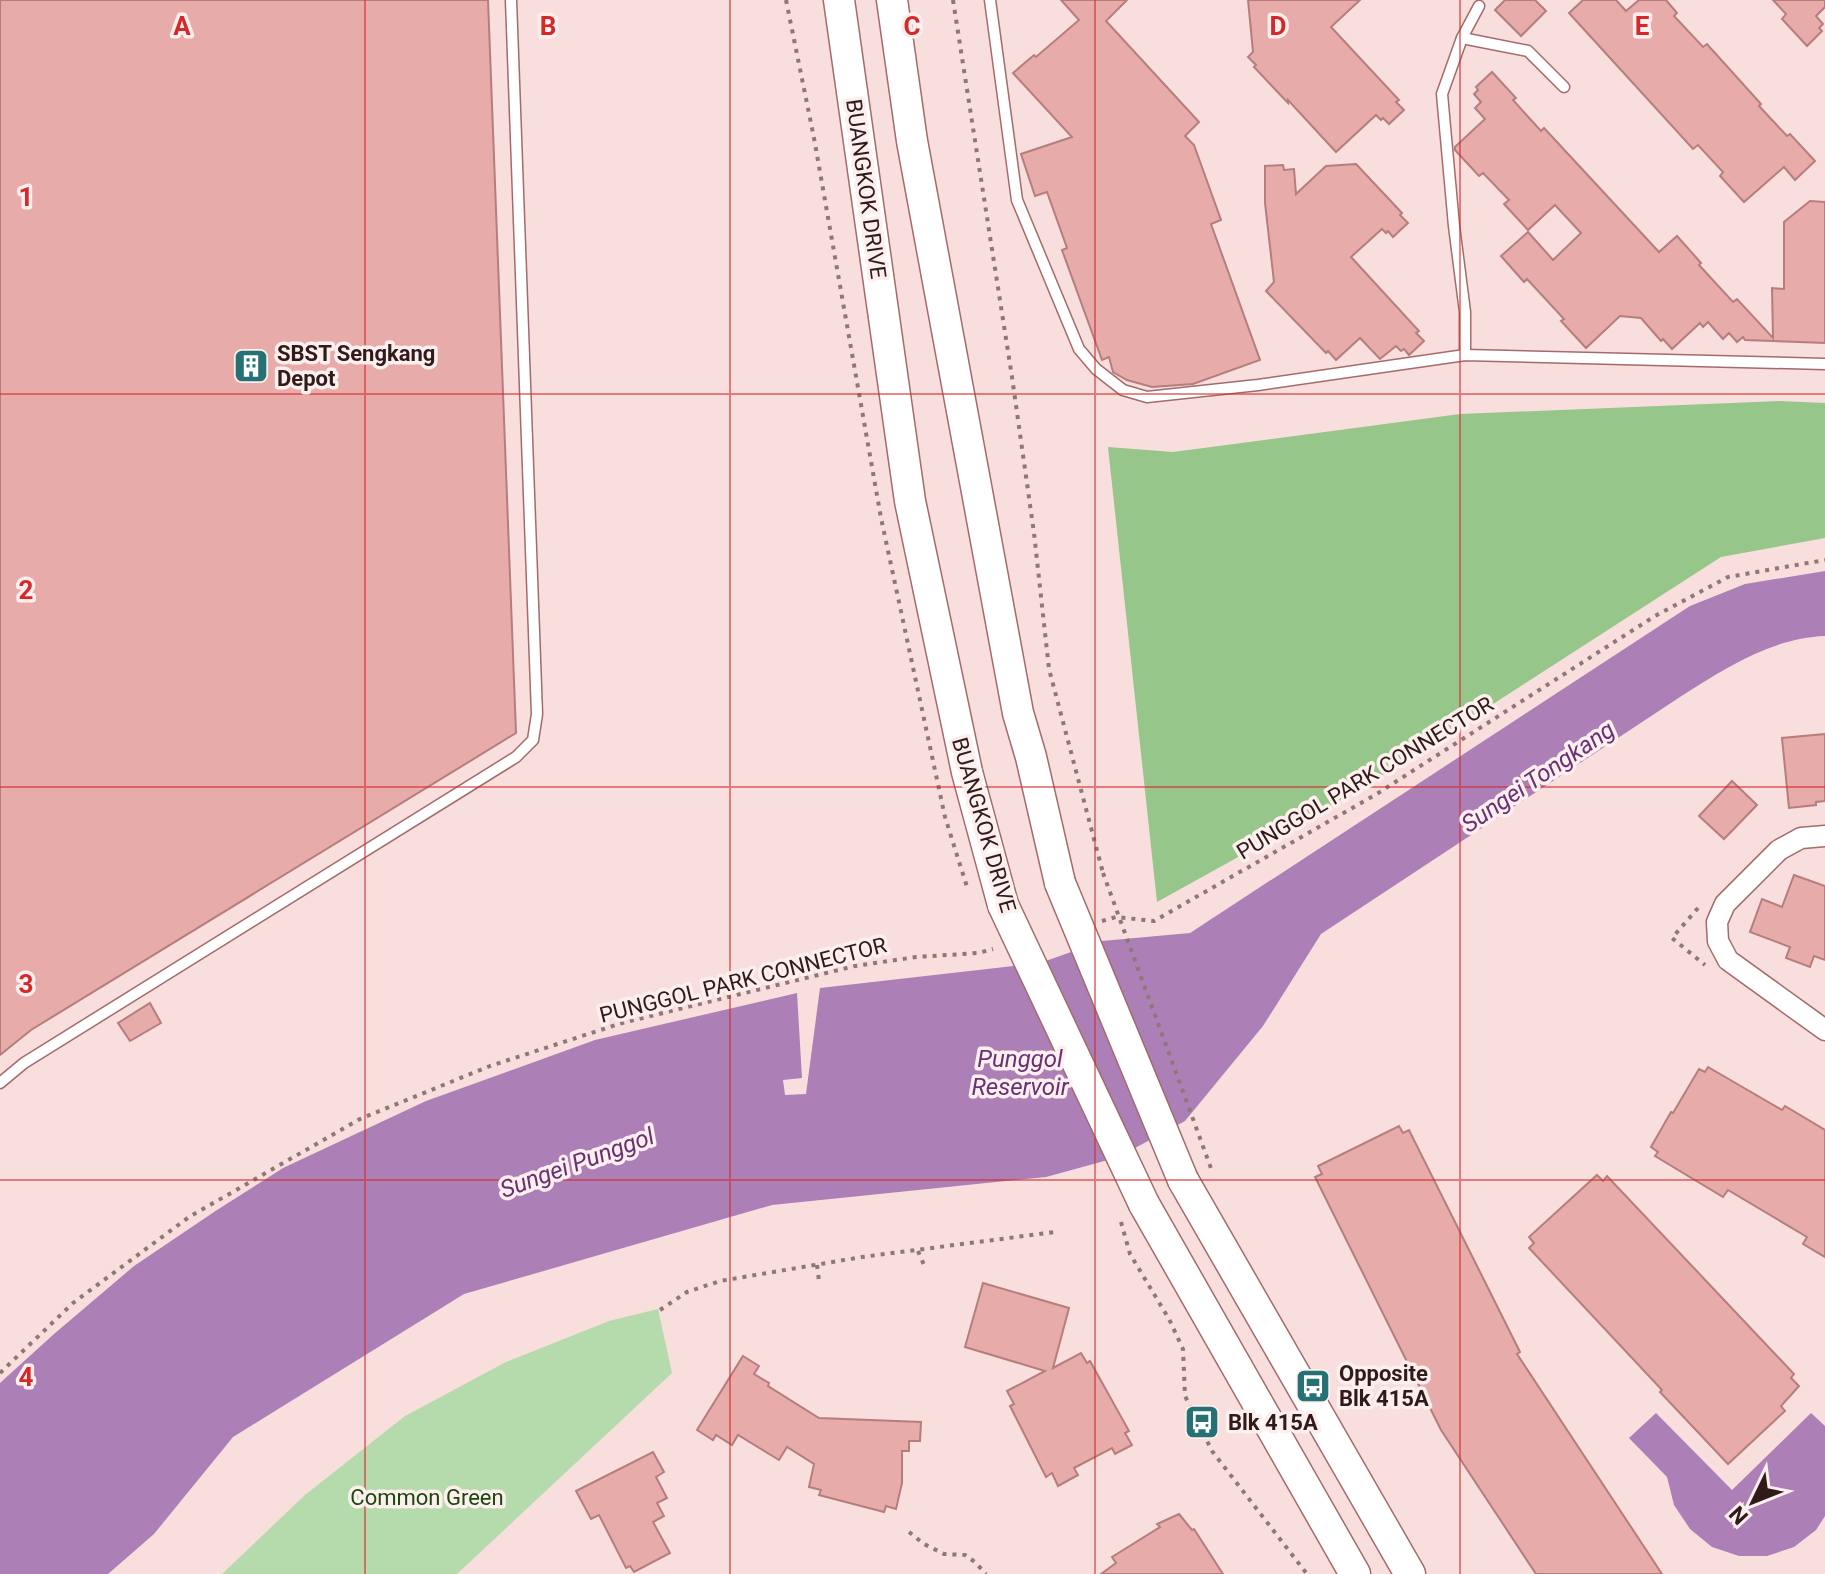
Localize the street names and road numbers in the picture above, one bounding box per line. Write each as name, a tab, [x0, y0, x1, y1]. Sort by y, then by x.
street label: BUANGKOK DRIVE	[841, 98, 891, 280]
street label: PUNGGOL PARK CONNECTOR	[1232, 691, 1498, 865]
street label: BUANGKOK DRIVE	[947, 735, 1021, 915]
street label: PUNGGOL PARK CONNECTOR	[597, 932, 889, 1028]

